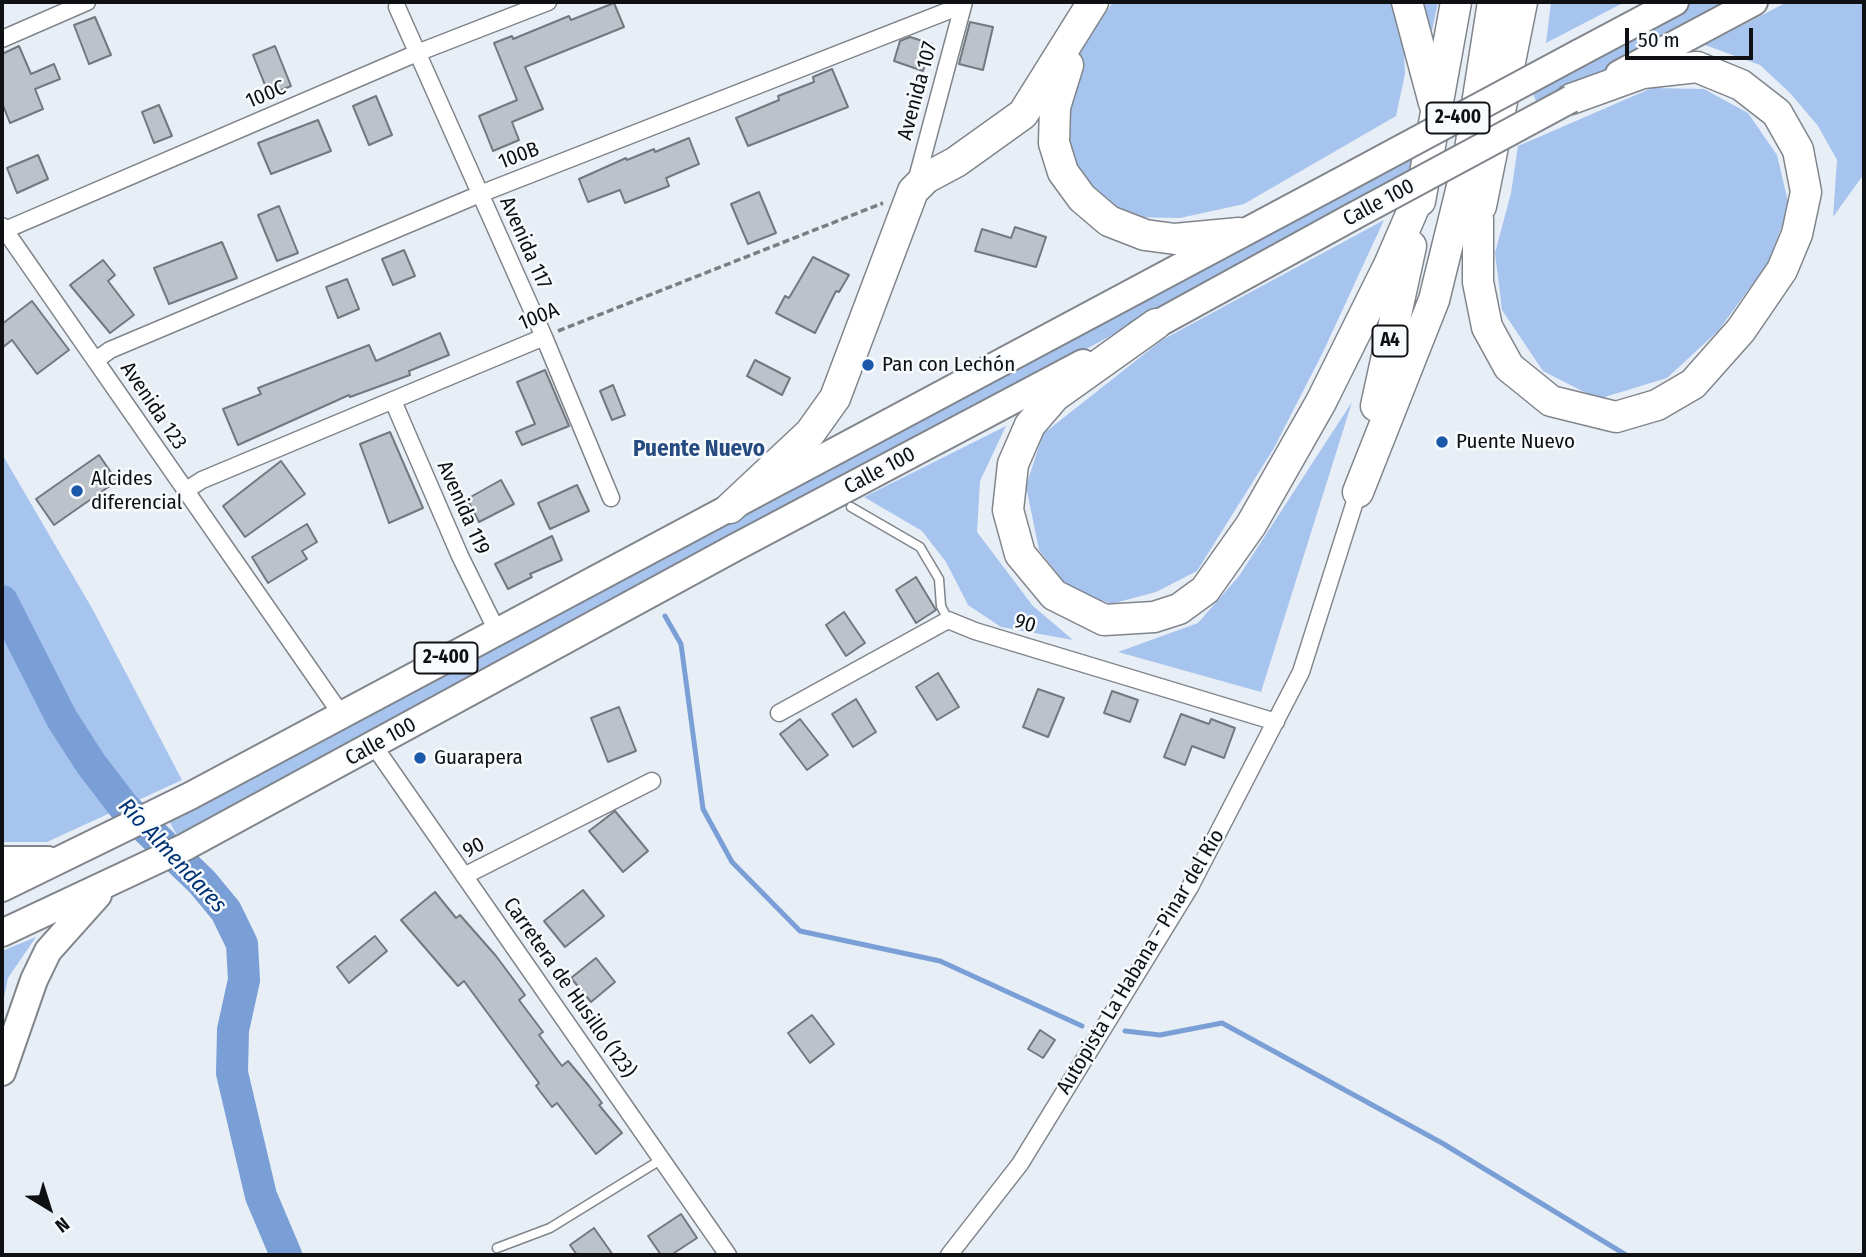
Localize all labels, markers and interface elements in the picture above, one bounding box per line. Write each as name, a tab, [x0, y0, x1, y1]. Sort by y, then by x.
scale bar	[1628, 14, 1756, 58]
text: 50 m	[1638, 27, 1680, 53]
street label: Avenida 107	[893, 39, 943, 143]
street label: 100C	[242, 75, 290, 115]
road number: 2-400	[1426, 102, 1490, 134]
street label: 100B	[495, 137, 543, 175]
street label: Calle 100	[1339, 174, 1419, 232]
street label: Avenida 117	[494, 193, 556, 293]
street label: 100A	[515, 298, 563, 336]
road number: A4	[1372, 326, 1408, 356]
place label: Pan con Lechón	[882, 352, 1015, 378]
street label: Avenida 123	[114, 357, 192, 455]
marker: Pan con Lechón	[860, 357, 876, 373]
place label: Puente Nuevo	[1456, 429, 1575, 455]
marker: Puente Nuevo	[1434, 434, 1450, 450]
district label: Puente Nuevo	[633, 436, 765, 464]
street label: Calle 100	[840, 442, 920, 500]
street label: Avenida 119	[431, 457, 495, 559]
place label: Alcides diferencial	[91, 466, 182, 516]
marker: Alcides diferencial	[69, 483, 85, 499]
street label: 90	[1011, 609, 1039, 639]
road number: 2-400	[414, 642, 478, 674]
street label: Calle 100	[341, 712, 421, 772]
place label: Guarapera	[434, 745, 523, 771]
marker: Guarapera	[412, 750, 428, 766]
water label: Río Almendares	[112, 793, 232, 919]
street label: Autopista La Habana - Pinar del Río	[1052, 825, 1230, 1099]
street label: 90	[459, 832, 489, 864]
street label: Carretera de Husillo (123)	[497, 893, 641, 1083]
north arrow	[14, 1173, 84, 1243]
text: N	[51, 1212, 74, 1238]

